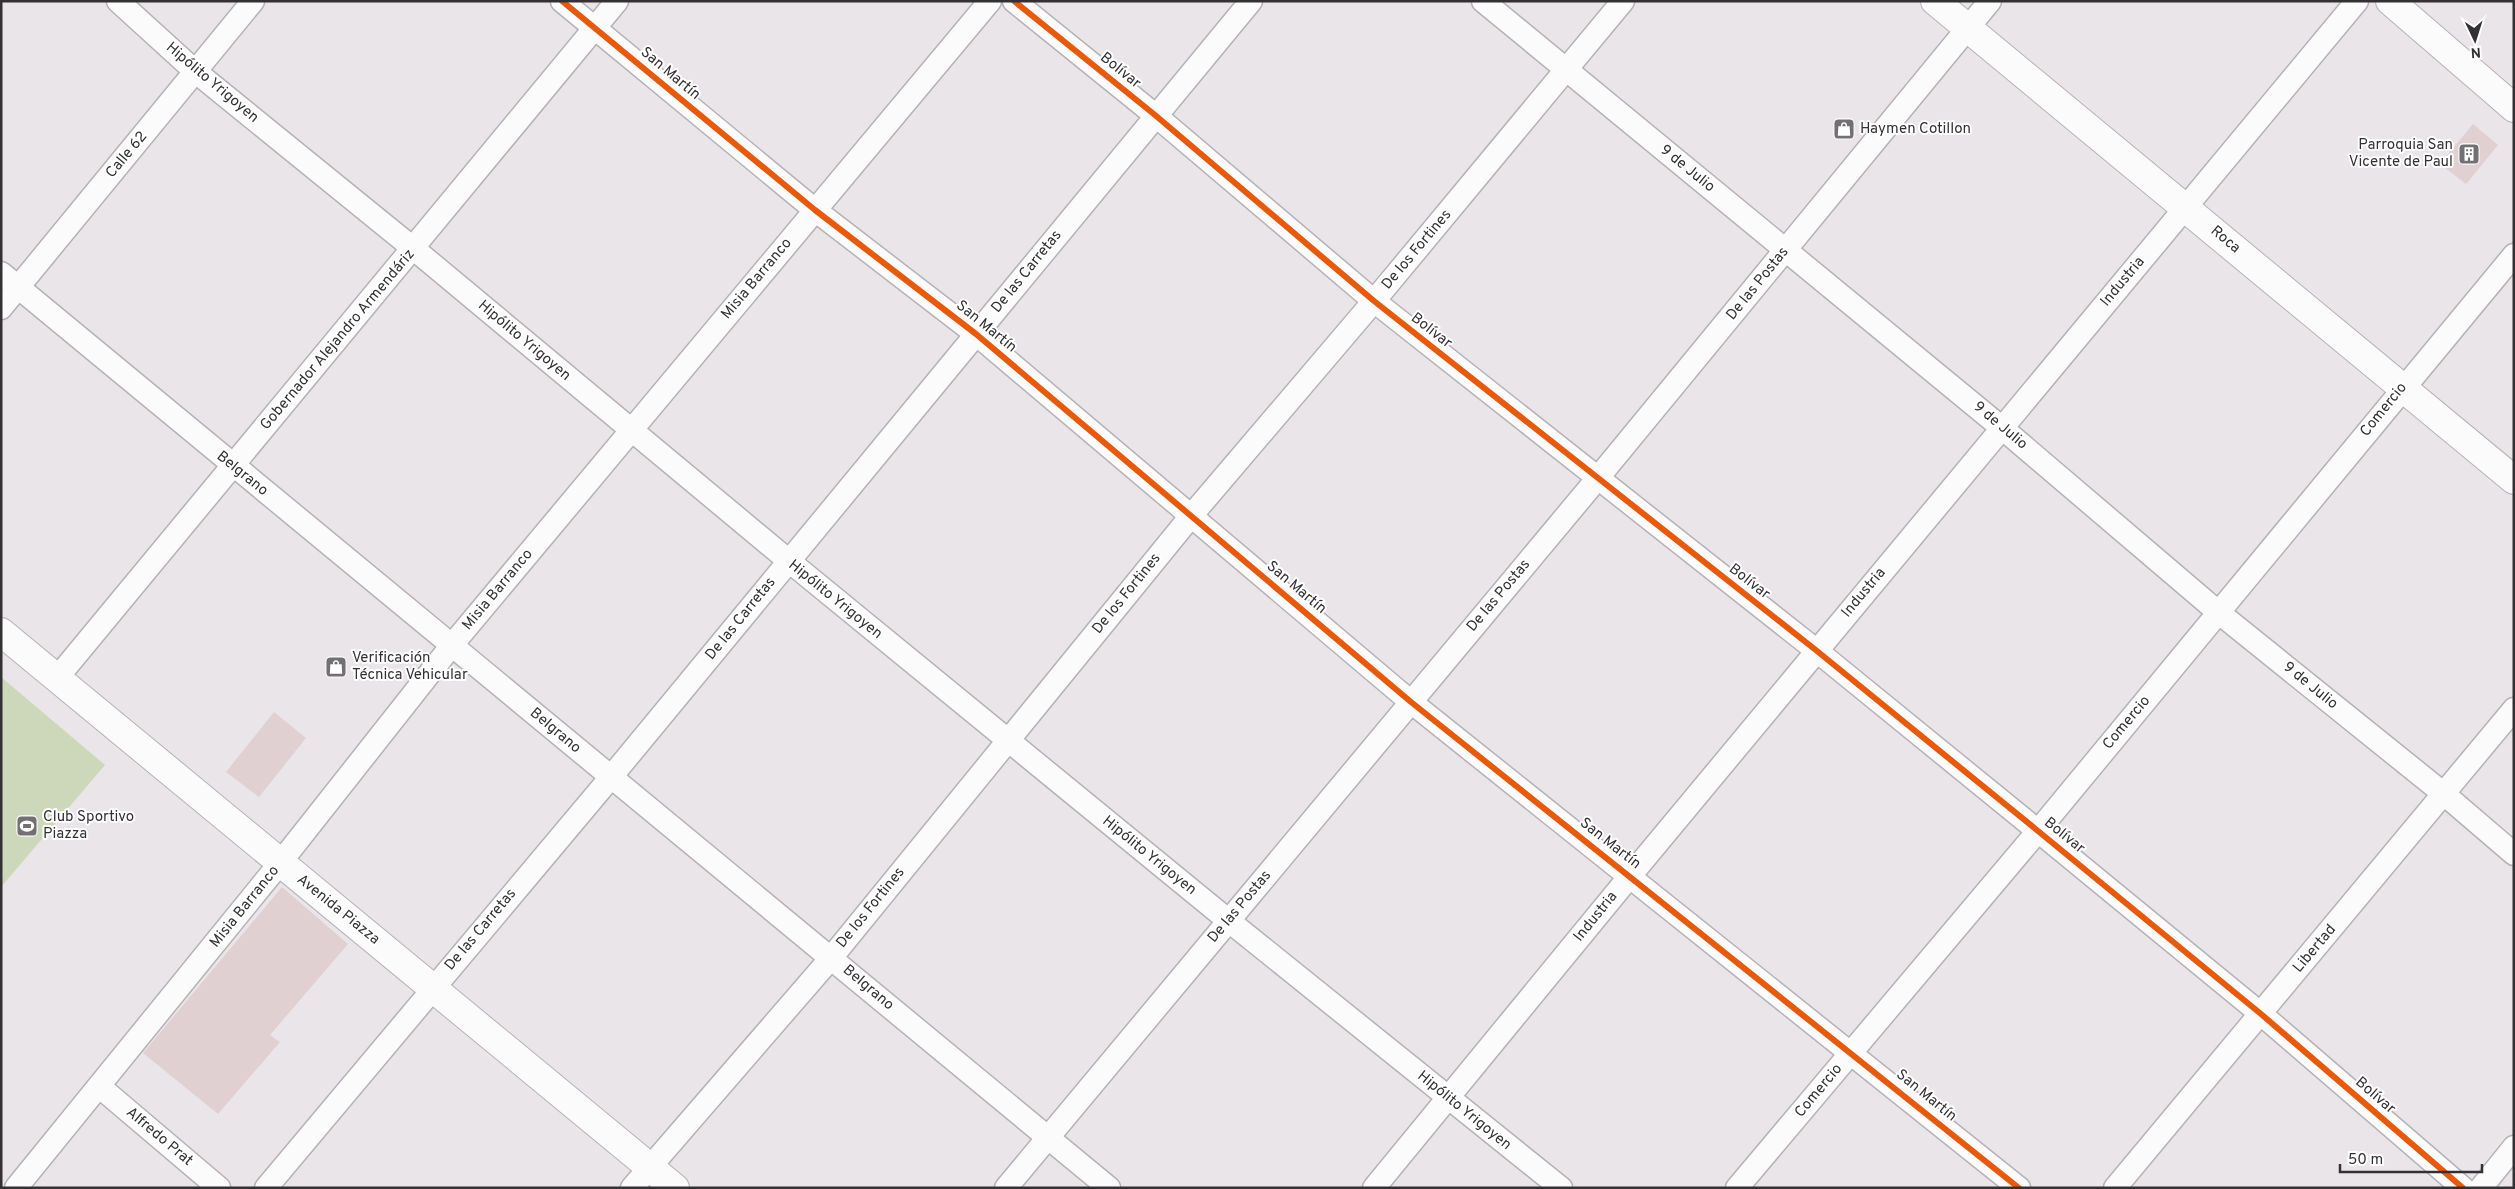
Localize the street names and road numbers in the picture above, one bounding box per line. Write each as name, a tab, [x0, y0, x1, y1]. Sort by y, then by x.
street label: Hipólito Yrigoyen	[162, 39, 262, 127]
street label: San Martín	[636, 43, 704, 105]
street label: Bolívar	[1096, 49, 1145, 93]
street label: Calle 62	[102, 128, 152, 182]
street label: 9 de Julio	[1656, 141, 1718, 197]
street label: De los Fortines	[1378, 206, 1456, 294]
street label: Roca	[2206, 222, 2244, 258]
street label: De las Carretas	[988, 227, 1066, 317]
street label: Misia Barranco	[718, 235, 796, 323]
street label: De las Postas	[1723, 243, 1793, 325]
street label: Gobernador Alejandro Armendáriz	[257, 246, 419, 434]
street label: Industria	[2097, 253, 2149, 311]
street label: Hipólito Yrigoyen	[474, 297, 574, 385]
street label: San Martín	[952, 297, 1020, 357]
street label: Bolívar	[1406, 309, 1456, 353]
street label: Comercio	[2356, 379, 2412, 441]
street label: 9 de Julio	[1969, 398, 2031, 454]
street label: Belgrano	[212, 447, 272, 501]
street label: Misia Barranco	[459, 546, 537, 634]
street label: De los Fortines	[1089, 550, 1165, 638]
street label: Hipólito Yrigoyen	[784, 556, 886, 644]
street label: De las Postas	[1463, 556, 1535, 636]
street label: San Martín	[1262, 557, 1330, 619]
street label: Bolívar	[1724, 560, 1774, 604]
street label: Industria	[1838, 564, 1890, 622]
street label: De las Carretas	[702, 574, 780, 664]
street label: 9 de Julio	[2279, 658, 2341, 714]
street label: Comercio	[2099, 692, 2155, 754]
street label: Belgrano	[525, 704, 585, 758]
street label: Hipólito Yrigoyen	[1098, 812, 1200, 900]
street label: San Martín	[1575, 814, 1645, 874]
street label: Bolívar	[2040, 814, 2089, 858]
street label: Misia Barranco	[206, 862, 284, 952]
street label: De los Fortines	[833, 864, 909, 952]
street label: De las Postas	[1204, 867, 1276, 947]
street label: Avenida Piazza	[293, 871, 383, 949]
street label: De las Carretas	[441, 885, 521, 975]
street label: Industria	[1570, 888, 1622, 946]
street label: Libertad	[2289, 921, 2341, 977]
street label: Belgrano	[838, 961, 898, 1015]
street label: Comercio	[1791, 1060, 1847, 1122]
street label: San Martín	[1892, 1066, 1960, 1126]
street label: Hipólito Yrigoyen	[1413, 1067, 1515, 1155]
street label: Bolívar	[2351, 1073, 2399, 1119]
street label: Alfredo Prat	[122, 1104, 196, 1170]

